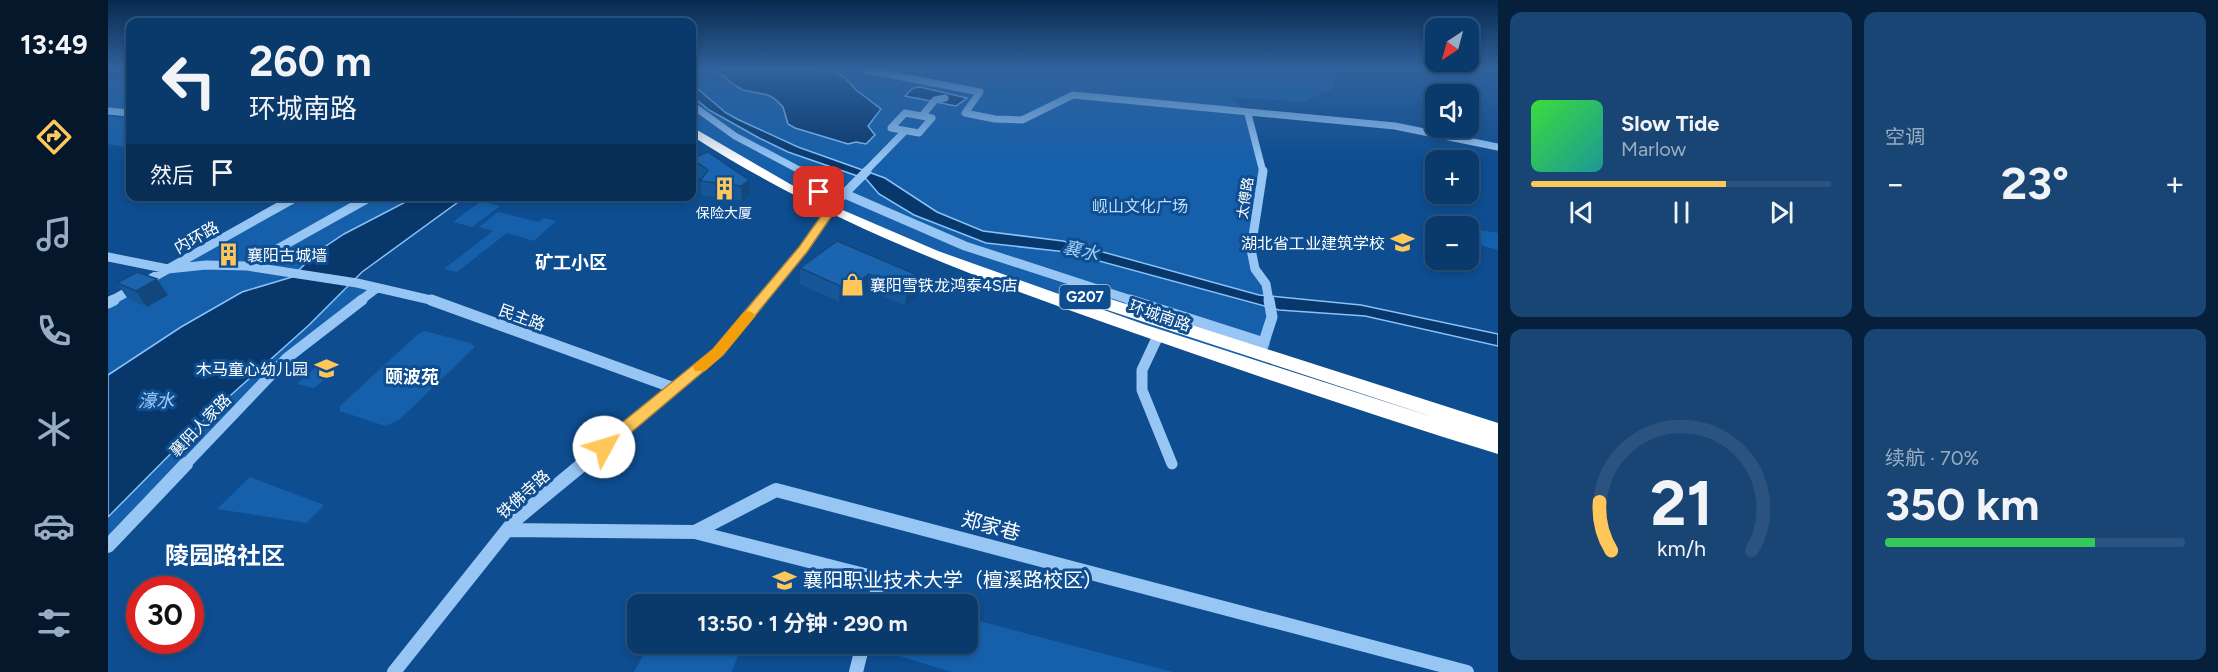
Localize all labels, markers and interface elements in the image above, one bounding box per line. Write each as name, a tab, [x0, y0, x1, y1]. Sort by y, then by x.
north arrow	[1425, 18, 1479, 72]
map controls	[1425, 18, 1479, 270]
text: 13:49	[20, 28, 88, 61]
text: 260 m	[249, 36, 372, 87]
icon: left	[150, 42, 228, 120]
button: sound	[1425, 84, 1479, 138]
text: 环城南路	[249, 92, 357, 125]
text: Slow Tide	[1621, 110, 1720, 137]
icon: directions	[33, 116, 75, 158]
text: 空调	[1885, 125, 1925, 149]
text: Marlow	[1621, 137, 1686, 161]
button: +	[1425, 150, 1479, 204]
icon: arrive	[206, 156, 239, 189]
text: 23°	[2001, 156, 2069, 210]
text: 然后	[150, 162, 194, 189]
text: −	[1885, 164, 1906, 203]
text: +	[2164, 164, 2185, 203]
pin	[793, 166, 844, 217]
icon: arrive	[802, 175, 835, 208]
building icon: 保险大厦	[711, 176, 737, 202]
street label: 太傅路	[1234, 176, 1257, 220]
icon: previous	[1565, 196, 1598, 229]
icon: pause	[1665, 196, 1698, 229]
icon: next	[1765, 196, 1798, 229]
park label: 岘山文化广场	[1092, 197, 1188, 216]
place label: 保险大厦	[696, 205, 752, 222]
icon: music	[33, 213, 75, 255]
button: −	[1425, 216, 1479, 270]
street label: 内环路	[171, 217, 222, 257]
school or university icon: 湖北省工业建筑学校	[1390, 230, 1416, 256]
place label: 湖北省工业建筑学校	[1241, 234, 1385, 253]
water label: 襄水	[1061, 236, 1102, 266]
building icon: 襄阳古城墙	[216, 242, 242, 268]
place label: 襄阳古城墙	[247, 246, 327, 265]
district label: 矿工小区	[535, 252, 607, 274]
shop icon: 襄阳雪铁龙鸿泰4S店	[839, 272, 865, 298]
place label: 襄阳雪铁龙鸿泰4S店	[870, 276, 1018, 295]
road number: G207	[1060, 285, 1110, 309]
street label: 环城南路	[1126, 296, 1193, 335]
street label: 民主路	[496, 300, 548, 335]
icon: phone	[33, 310, 75, 352]
school or university icon: 木马童心幼儿园	[313, 356, 339, 382]
place label: 木马童心幼儿园	[196, 360, 308, 379]
district label: 颐波苑	[385, 366, 439, 388]
water label: 濠水	[138, 390, 175, 412]
street label: 襄阳人家路	[166, 390, 235, 461]
icon: climate	[33, 408, 75, 450]
position arrow	[572, 415, 636, 479]
text: 续航 · 70%	[1885, 446, 1979, 470]
street label: 铁佛寺路	[493, 466, 553, 523]
text: 21	[1650, 466, 1712, 541]
text: 350 km	[1885, 477, 2040, 531]
icon: car	[33, 505, 75, 547]
street label: 郑家巷	[959, 507, 1023, 545]
text: km/h	[1657, 537, 1705, 562]
district label: 陵园路社区	[165, 541, 285, 570]
school or university icon: 襄阳职业技术大学（檀溪路校区）	[772, 567, 798, 593]
place label: 襄阳职业技术大学（檀溪路校区）	[803, 568, 1103, 592]
speed limit sign: 30	[126, 576, 204, 654]
icon: filters	[33, 602, 75, 644]
text: 13:50 · 1 分钟 · 290 m	[697, 610, 908, 637]

